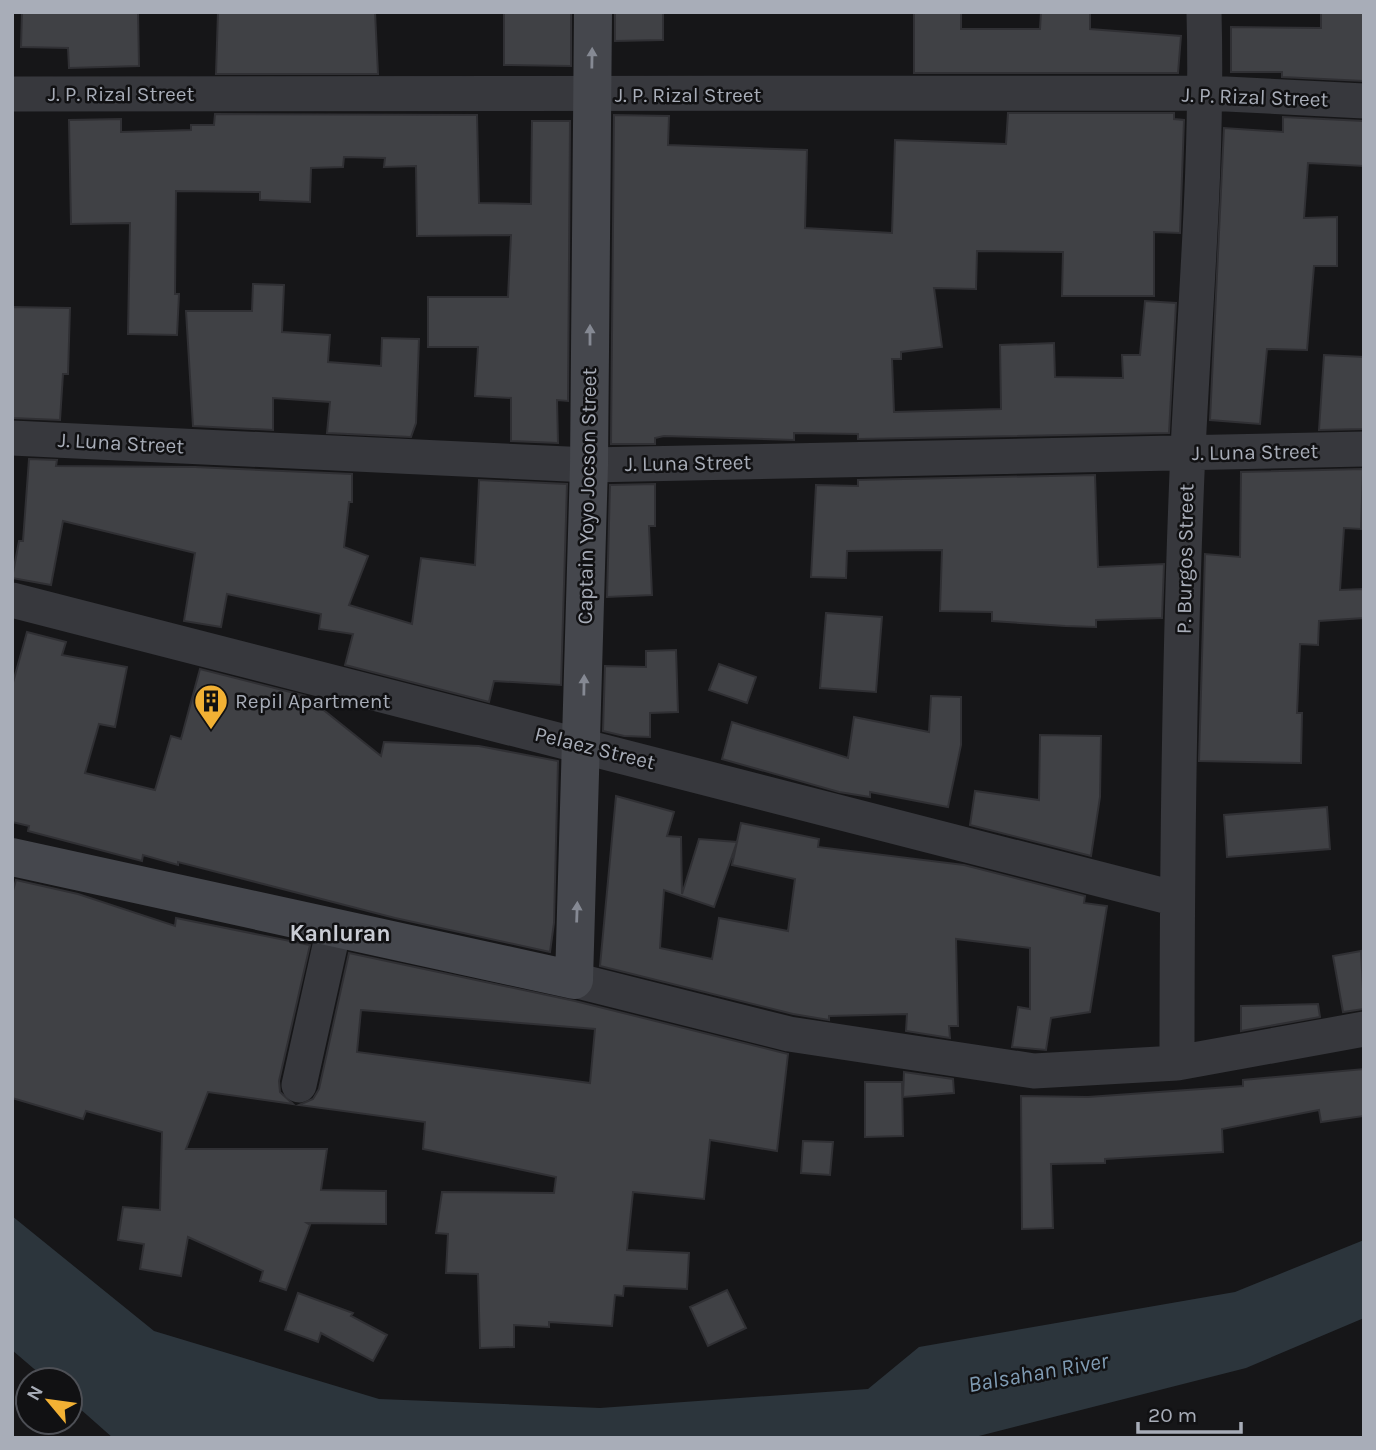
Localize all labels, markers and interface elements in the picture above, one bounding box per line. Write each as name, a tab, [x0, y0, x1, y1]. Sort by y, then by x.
one-way arrow	[586, 47, 598, 69]
street label: J. P. Rizal Street	[48, 82, 194, 106]
street label: J. P. Rizal Street	[1181, 82, 1329, 112]
street label: J. P. Rizal Street	[615, 83, 761, 107]
one-way arrow	[584, 323, 596, 345]
street label: Captain Yoyo Jocson Street	[573, 367, 601, 624]
street label: J. Luna Street	[57, 428, 185, 458]
street label: J. Luna Street	[1191, 439, 1319, 465]
street label: J. Luna Street	[624, 450, 752, 476]
street label: P. Burgos Street	[1172, 484, 1198, 634]
one-way arrow	[578, 673, 590, 695]
building icon: Repil Apartment	[192, 682, 230, 731]
place label: Repil Apartment	[235, 689, 391, 713]
street label: Pelaez Street	[532, 721, 658, 775]
one-way arrow	[571, 901, 582, 923]
district label: Kanluran	[289, 920, 391, 947]
water label: Balsahan River	[966, 1347, 1111, 1398]
north arrow	[14, 1366, 84, 1436]
text: N	[22, 1382, 48, 1405]
scale bar	[1138, 1390, 1241, 1434]
text: 20 m	[1148, 1403, 1197, 1427]

